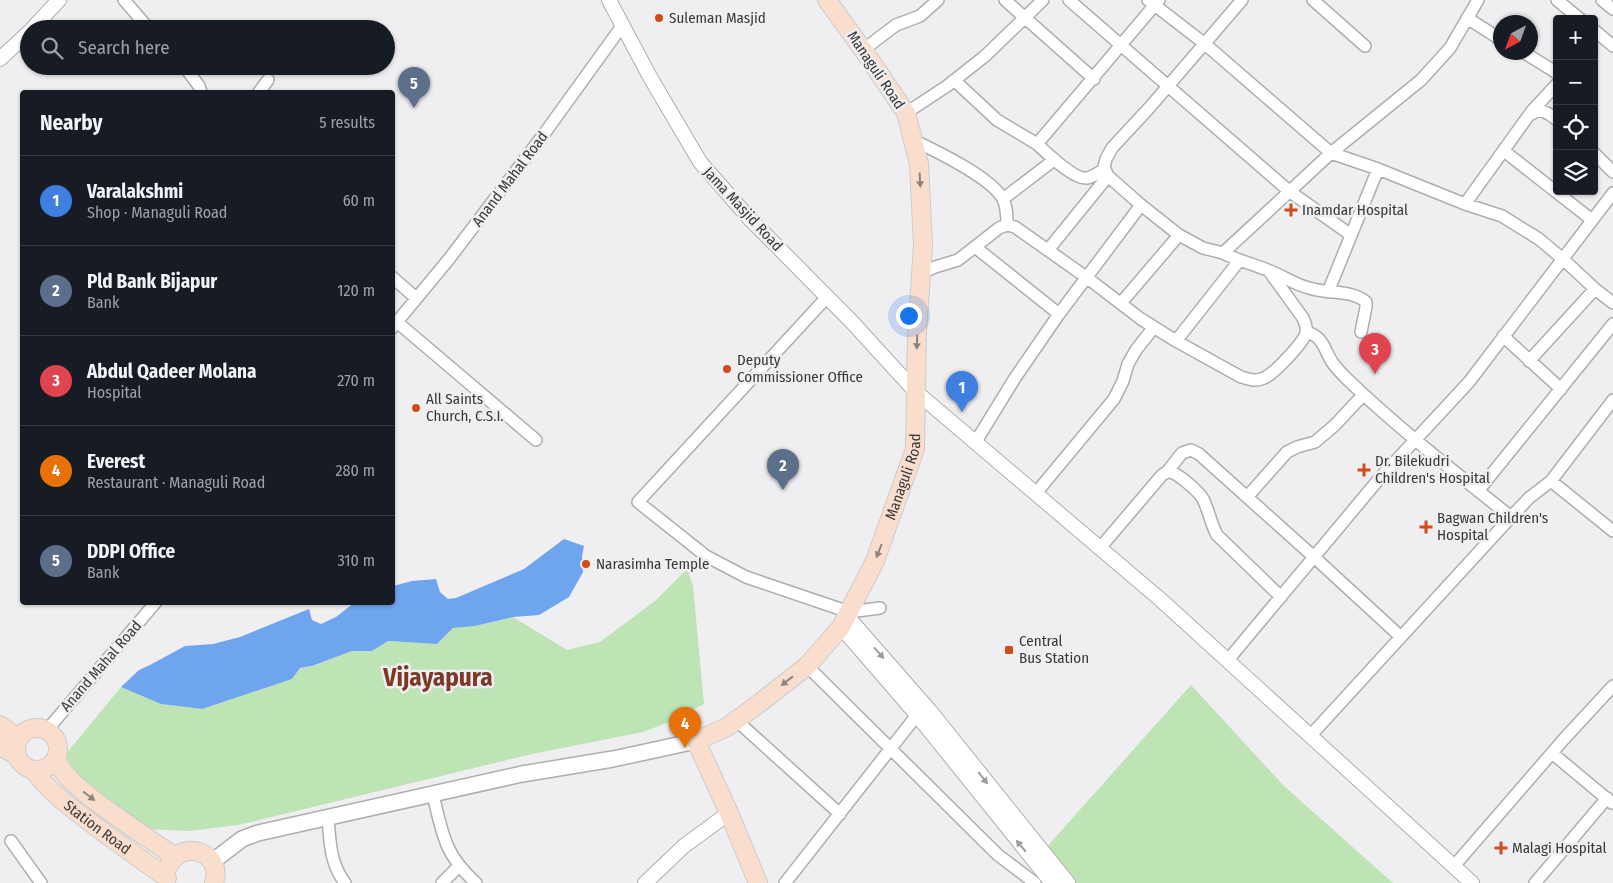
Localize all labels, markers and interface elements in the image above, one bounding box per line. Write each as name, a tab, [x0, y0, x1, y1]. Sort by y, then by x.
place label: Suleman Masjid	[669, 9, 766, 27]
marker: Suleman Masjid	[653, 12, 665, 24]
north arrow	[1493, 15, 1538, 60]
map controls	[1553, 15, 1598, 195]
button: +	[1553, 15, 1598, 60]
search box	[20, 20, 395, 75]
street label: Managuli Road	[843, 28, 909, 112]
icon: search	[38, 34, 66, 62]
text: Search here	[78, 36, 170, 59]
button: −	[1553, 60, 1598, 105]
pin: 5	[398, 67, 430, 108]
button: locate	[1553, 105, 1598, 150]
text: Nearby	[40, 110, 102, 136]
text: 5 results	[319, 113, 375, 132]
street label: Anand Mahal Road	[468, 128, 552, 230]
button: layers	[1553, 150, 1598, 195]
street label: Jama Masjid Road	[699, 163, 787, 255]
one-way arrow	[916, 172, 924, 188]
text: Varalakshmi	[87, 180, 183, 203]
text: 1	[53, 191, 59, 210]
text: 60 m	[343, 191, 375, 210]
place label: Inamdar Hospital	[1302, 201, 1408, 219]
text: Shop · Managuli Road	[87, 203, 227, 222]
marker: Inamdar Hospital	[1284, 203, 1298, 217]
text: Pld Bank Bijapur	[87, 270, 217, 293]
text: 2	[52, 281, 60, 300]
text: 120 m	[337, 281, 375, 300]
text: Bank	[87, 293, 119, 312]
your location	[896, 303, 922, 329]
pin: 3	[1359, 333, 1391, 374]
one-way arrow	[912, 334, 920, 350]
place label: Deputy Commissioner Office	[737, 351, 863, 386]
text: Abdul Qadeer Molana	[87, 360, 257, 383]
marker: Deputy Commissioner Office	[721, 363, 733, 375]
text: 3	[52, 371, 60, 390]
text: 270 m	[337, 371, 375, 390]
pin: 1	[946, 371, 978, 412]
text: Hospital	[87, 383, 142, 402]
place label: All Saints Church, C.S.I.	[426, 390, 504, 425]
marker: All Saints Church, C.S.I.	[410, 402, 422, 414]
street label: Managuli Road	[881, 433, 924, 522]
pin: 2	[767, 449, 799, 490]
text: Everest	[87, 450, 145, 473]
place label: Dr. Bilekudri Children's Hospital	[1375, 452, 1490, 487]
text: 4	[52, 461, 60, 480]
text: 280 m	[336, 461, 375, 480]
marker: Dr. Bilekudri Children's Hospital	[1357, 463, 1371, 477]
text: Restaurant · Managuli Road	[87, 473, 265, 492]
place label: Bagwan Children's Hospital	[1437, 509, 1548, 544]
marker: Bagwan Children's Hospital	[1419, 520, 1433, 534]
text: DDPI Office	[87, 540, 175, 563]
one-way arrow	[874, 543, 882, 558]
text: 5	[52, 551, 60, 570]
text: 310 m	[338, 551, 375, 570]
place label: Narasimha Temple	[596, 555, 709, 573]
marker: Narasimha Temple	[580, 558, 592, 570]
text: Bank	[87, 563, 119, 582]
street label: Anand Mahal Road	[57, 617, 145, 715]
place label: Central Bus Station	[1019, 632, 1089, 667]
marker: Central Bus Station	[1003, 644, 1015, 656]
one-way arrow	[873, 646, 885, 658]
district label: Vijayapura	[382, 663, 493, 693]
one-way arrow	[781, 676, 794, 687]
pin: 4	[669, 707, 701, 748]
one-way arrow	[977, 771, 988, 784]
one-way arrow	[82, 791, 96, 801]
street label: Station Road	[60, 796, 134, 858]
one-way arrow	[1015, 839, 1026, 852]
place label: Malagi Hospital	[1512, 839, 1606, 857]
marker: Malagi Hospital	[1494, 841, 1508, 855]

